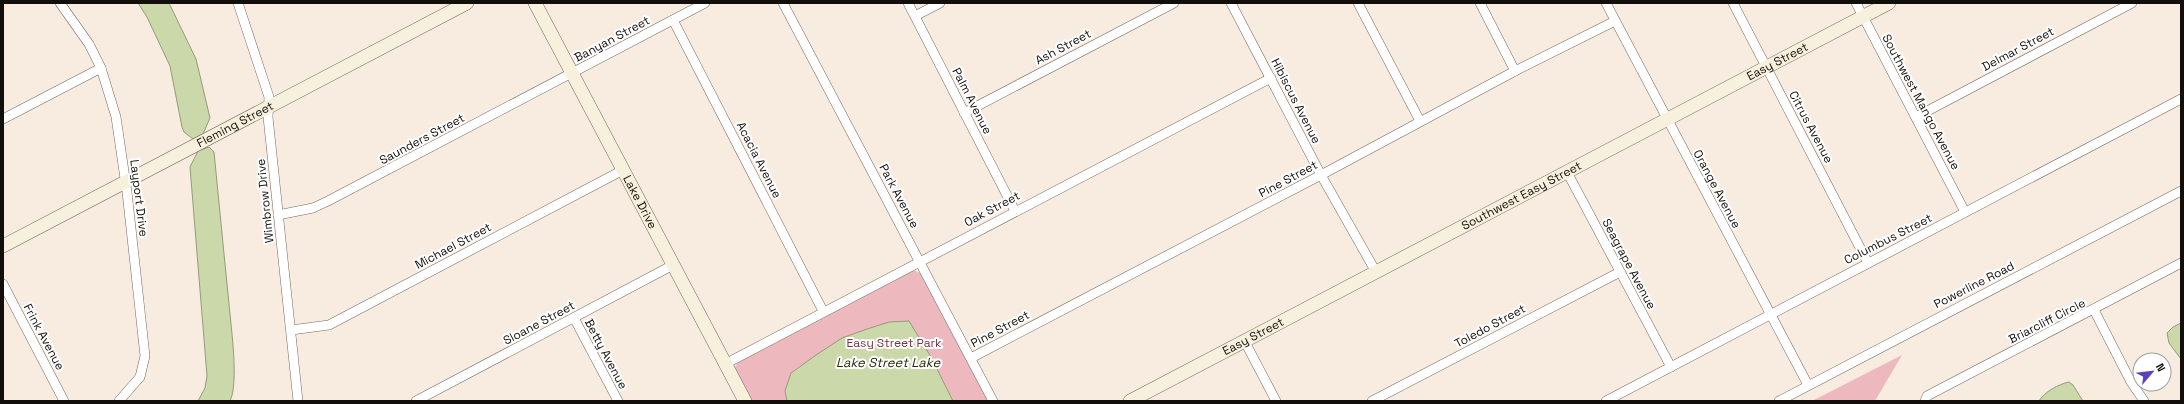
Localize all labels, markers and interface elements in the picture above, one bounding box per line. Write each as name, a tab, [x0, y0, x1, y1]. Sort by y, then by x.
street label: Banyan Street	[571, 12, 653, 66]
street label: Delmar Street	[1979, 23, 2057, 75]
street label: Ash Street	[1032, 26, 1094, 68]
street label: Southwest Mango Avenue	[1878, 31, 1964, 173]
street label: Easy Street	[1744, 39, 1811, 84]
street label: Hibiscus Avenue	[1268, 56, 1324, 146]
street label: Palm Avenue	[948, 65, 996, 137]
street label: Citrus Avenue	[1785, 88, 1837, 166]
street label: Fleming Street	[194, 98, 276, 151]
street label: Saunders Street	[377, 110, 467, 168]
street label: Acacia Avenue	[733, 119, 785, 201]
street label: Orange Avenue	[1690, 147, 1744, 231]
street label: Pine Street	[1256, 157, 1320, 201]
street label: Layport Drive	[126, 158, 152, 238]
street label: Wimbrow Drive	[253, 158, 277, 244]
street label: Southwest Easy Street	[1459, 158, 1584, 234]
street label: Park Avenue	[875, 161, 923, 231]
street label: Lake Drive	[619, 172, 661, 232]
street label: Oak Street	[961, 188, 1023, 230]
street label: Columbus Street	[1841, 210, 1935, 268]
street label: Seagrape Avenue	[1598, 216, 1660, 312]
street label: Michael Street	[412, 219, 494, 273]
street label: Powerline Road	[1931, 258, 2017, 312]
street label: Briarcliff Circle	[2006, 295, 2088, 347]
street label: Sloane Street	[500, 297, 578, 349]
street label: Frink Avenue	[20, 301, 68, 373]
street label: Toledo Street	[1452, 301, 1528, 351]
street label: Pine Street	[968, 307, 1032, 351]
street label: Easy Street	[1220, 314, 1287, 359]
street label: Betty Avenue	[581, 316, 631, 392]
park label: Easy Street Park	[846, 335, 942, 351]
north arrow	[2132, 352, 2172, 392]
water label: Lake Street Lake	[836, 354, 941, 371]
text: N	[2153, 361, 2169, 374]

